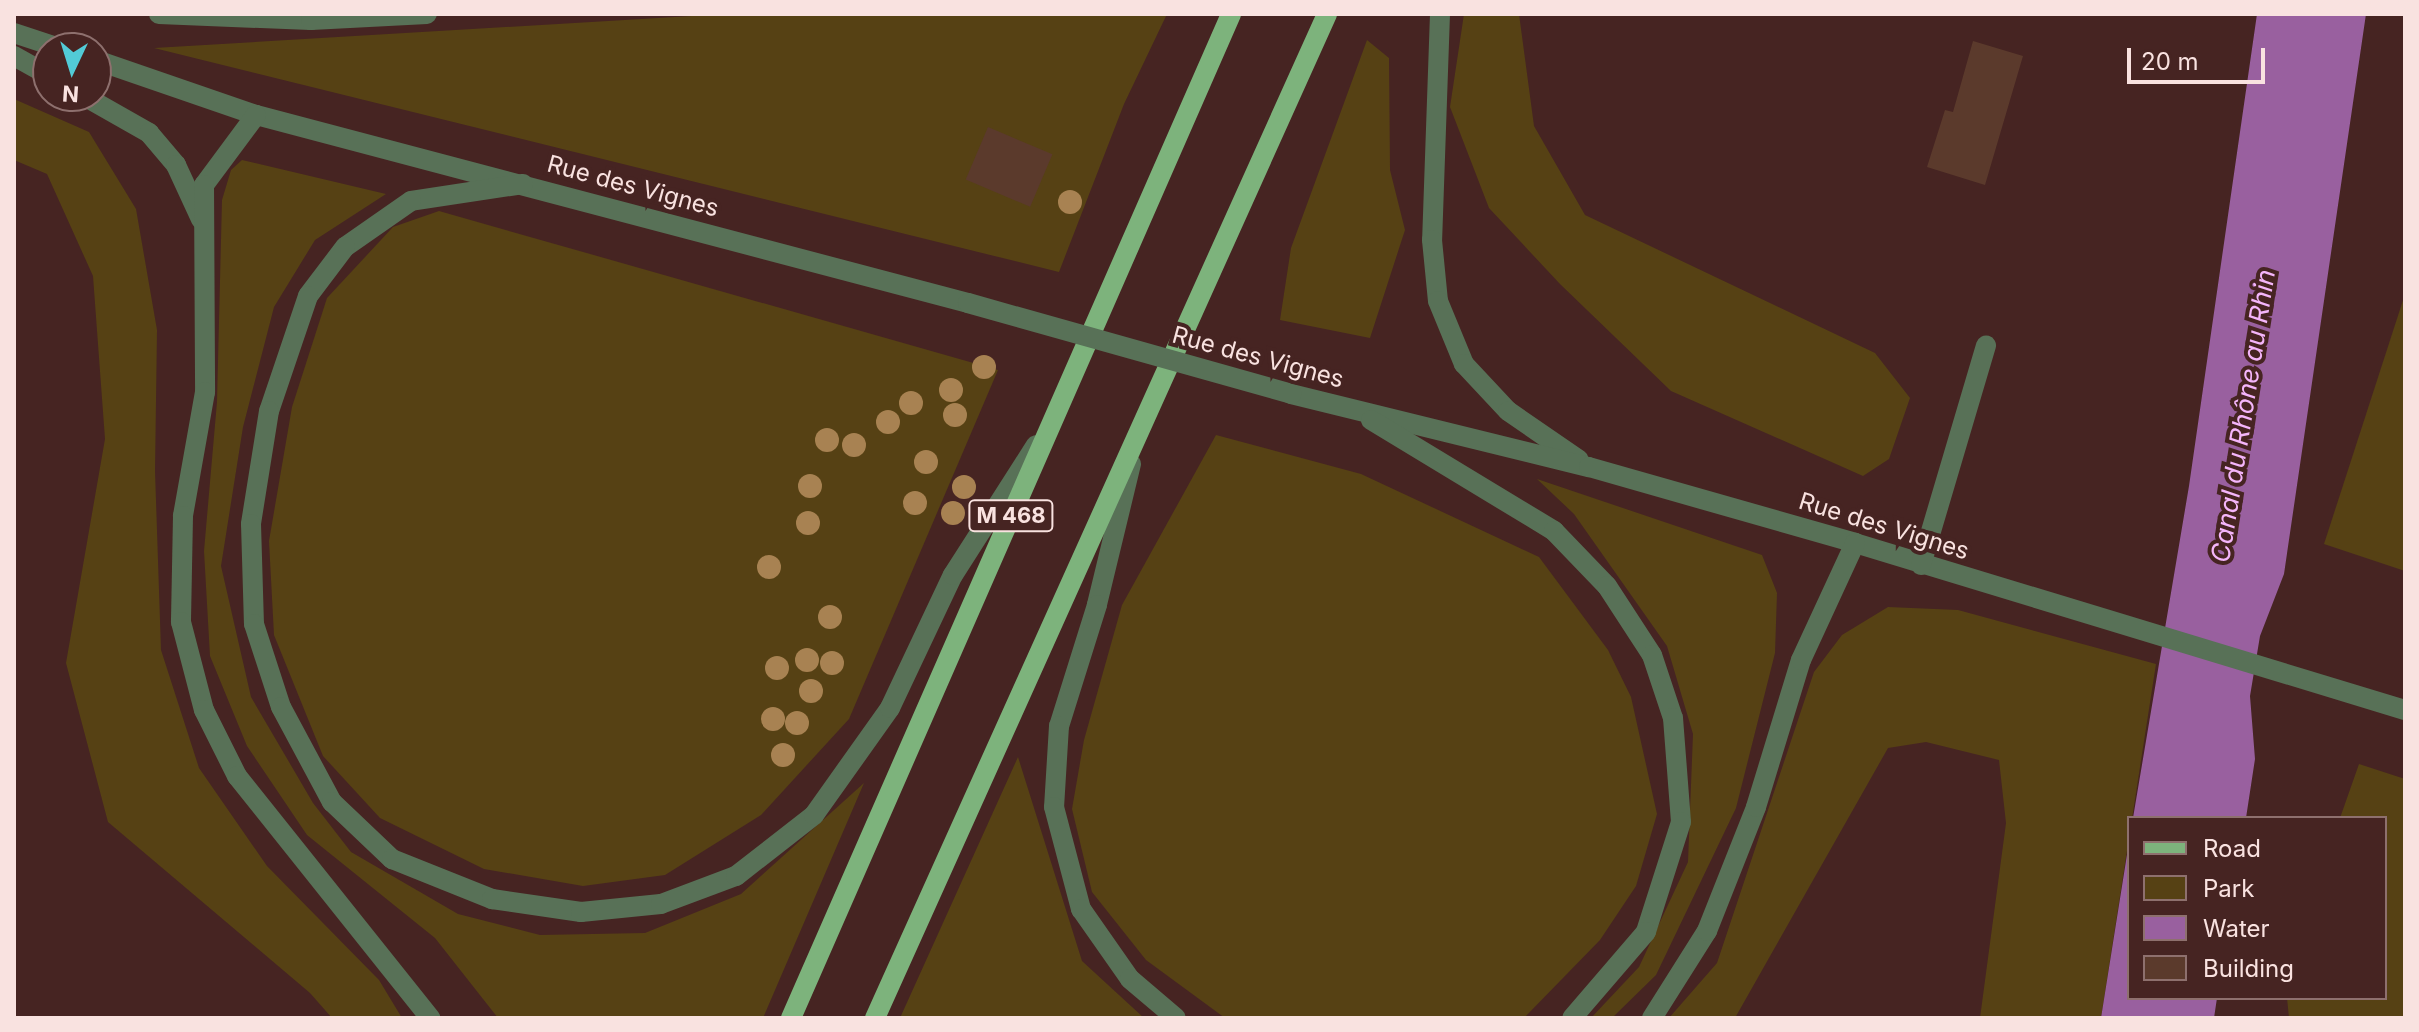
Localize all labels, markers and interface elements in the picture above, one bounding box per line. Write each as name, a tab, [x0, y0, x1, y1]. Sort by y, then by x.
north arrow	[32, 32, 112, 112]
scale bar	[2131, 32, 2269, 82]
text: 20 m	[2141, 47, 2199, 76]
text: N	[61, 80, 80, 108]
street label: Rue des Vignes	[544, 149, 722, 223]
water label: Canal du Rhône au Rhin	[2204, 267, 2282, 565]
street label: Rue des Vignes	[1169, 320, 1347, 394]
street label: Rue des Vignes	[1795, 486, 1973, 566]
road number: M 468	[967, 498, 1055, 534]
legend	[2127, 816, 2387, 1000]
text: Road	[2203, 834, 2261, 863]
text: Park	[2203, 874, 2254, 903]
text: Water	[2203, 914, 2270, 943]
text: Building	[2203, 954, 2294, 983]

